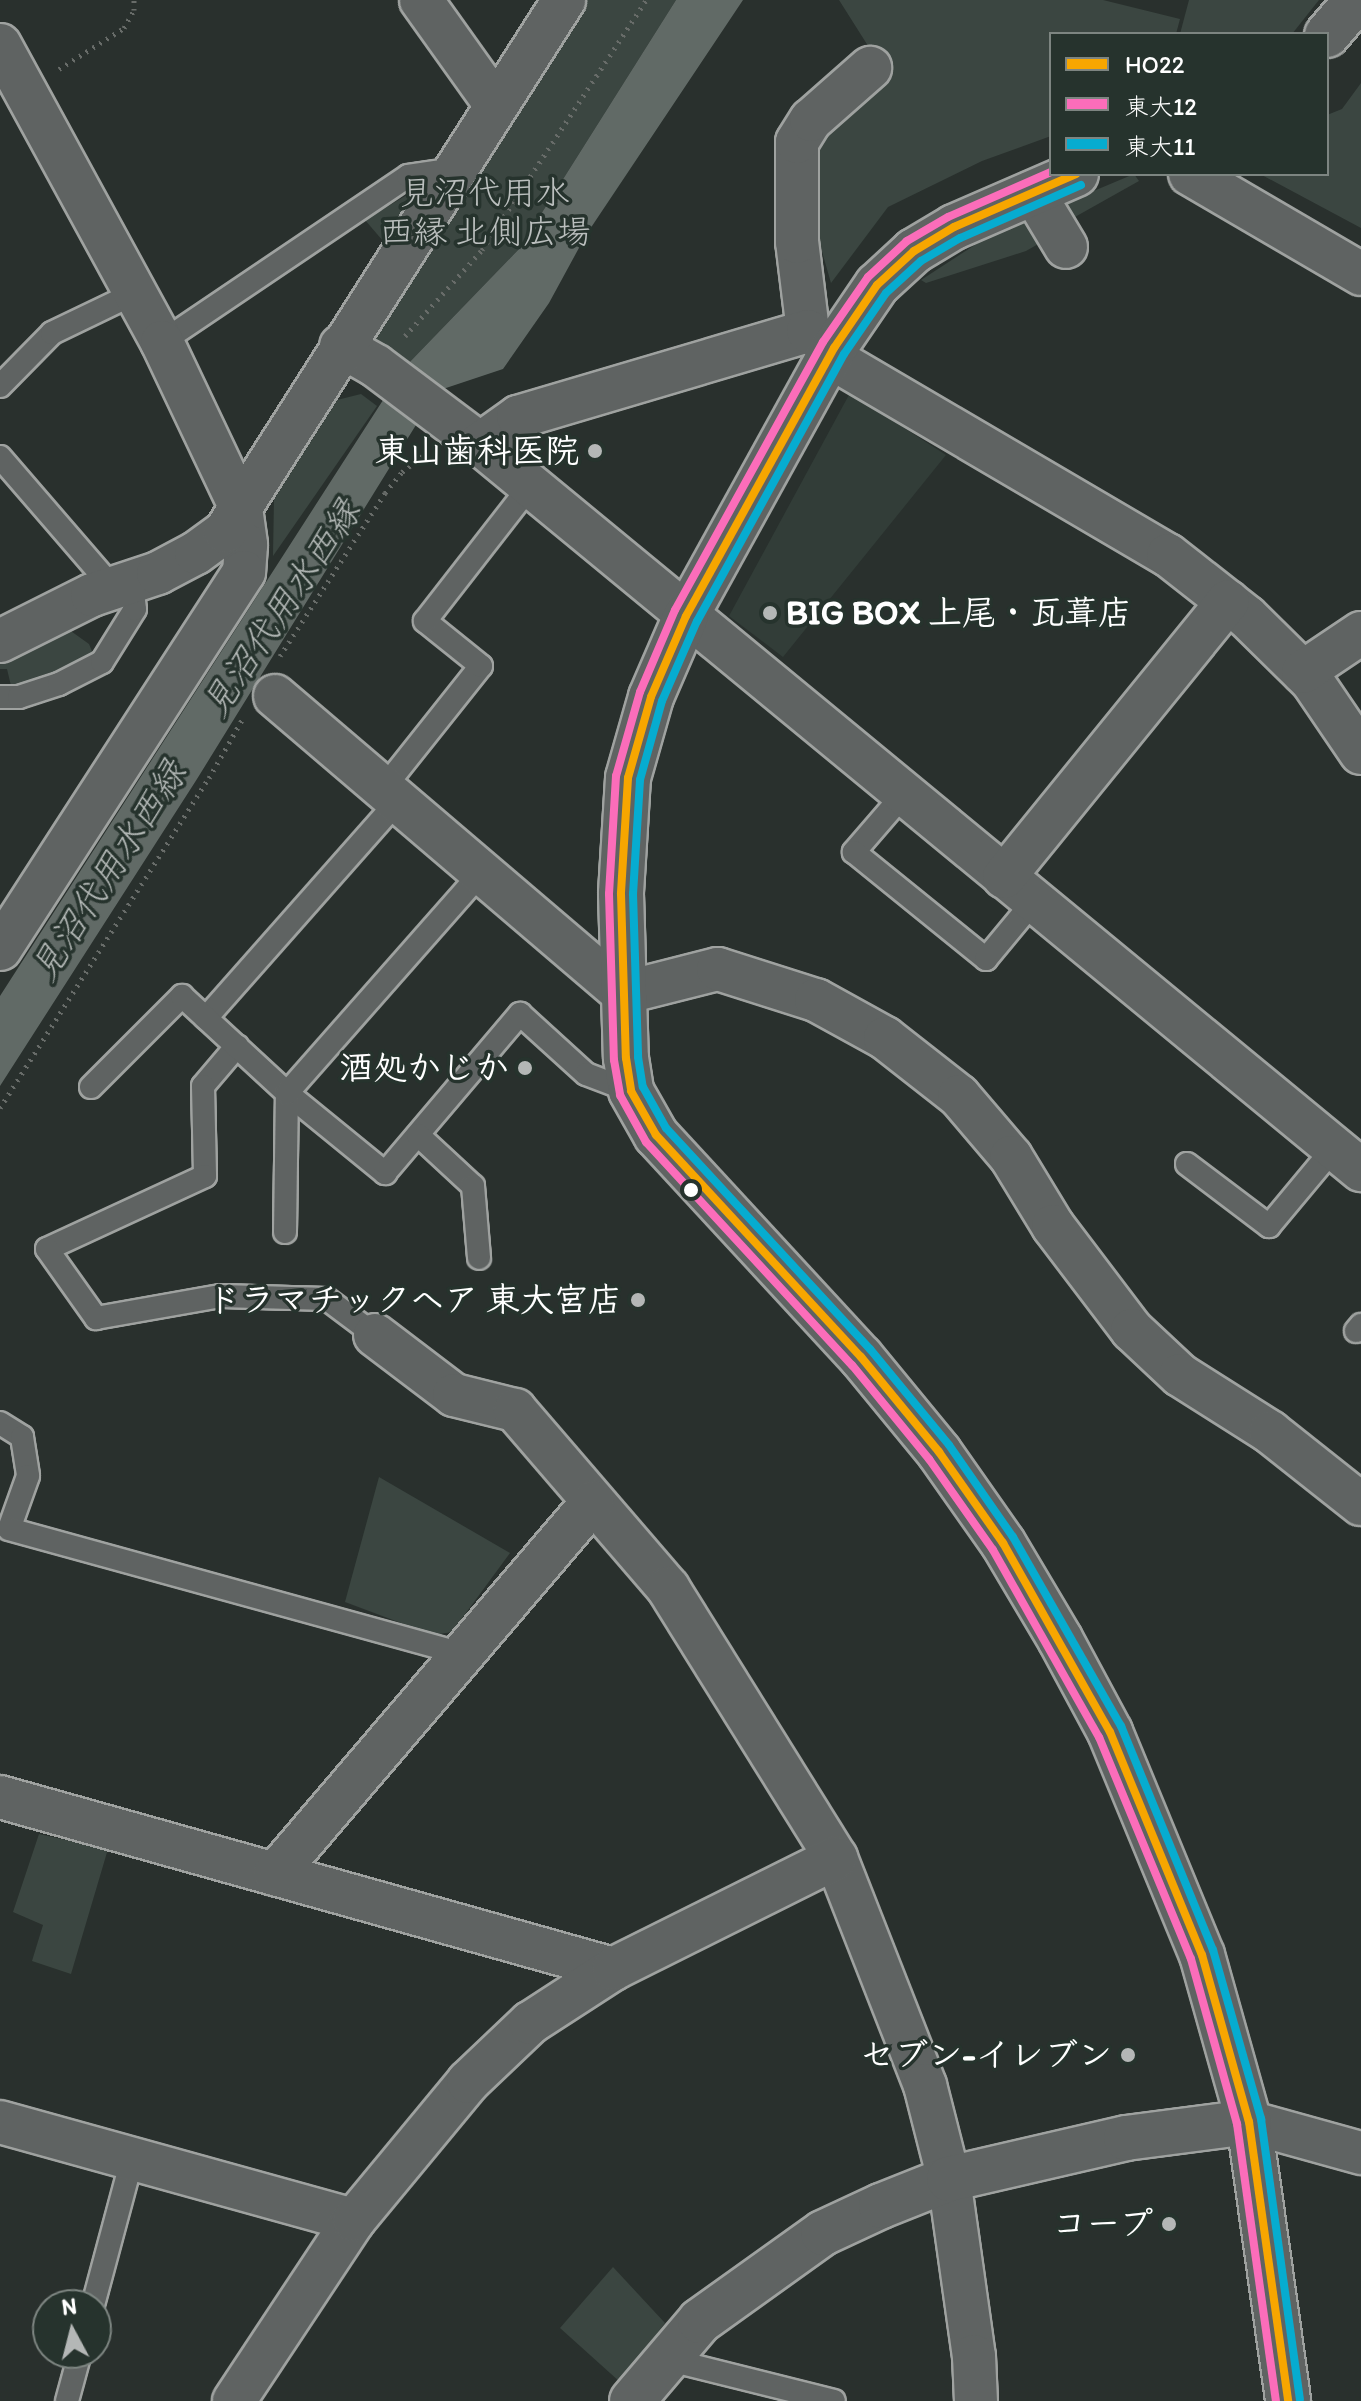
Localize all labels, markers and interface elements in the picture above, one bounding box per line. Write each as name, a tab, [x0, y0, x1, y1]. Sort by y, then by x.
legend	[1049, 32, 1329, 176]
text: HO22	[1125, 50, 1184, 79]
text: 東大12	[1125, 92, 1197, 121]
text: 東大11	[1125, 132, 1195, 161]
park label: 見沼代用水 西縁 北側広場	[379, 172, 591, 252]
place label: 東山歯科医院	[375, 431, 579, 471]
marker: 東山歯科医院	[586, 442, 604, 460]
water label: 見沼代用水西縁	[193, 491, 369, 725]
place label: BIG BOX 上尾・瓦葺店	[786, 593, 1131, 633]
marker: BIG BOX 上尾・瓦葺店	[761, 604, 779, 622]
water label: 見沼代用水西緑	[21, 754, 195, 988]
place label: 酒処かじか	[339, 1048, 509, 1088]
marker: 酒処かじか	[516, 1059, 534, 1077]
unlabelled marker	[683, 1182, 699, 1198]
place label: ドラマチックヘア 東大宮店	[206, 1280, 622, 1320]
marker: ドラマチックヘア 東大宮店	[629, 1291, 647, 1309]
place label: セブン-イレブン	[860, 2035, 1112, 2075]
marker: セブン-イレブン	[1119, 2046, 1137, 2064]
place label: コープ	[1051, 2204, 1153, 2244]
marker: コープ	[1160, 2215, 1178, 2233]
north arrow	[32, 2289, 112, 2369]
text: N	[60, 2292, 78, 2321]

